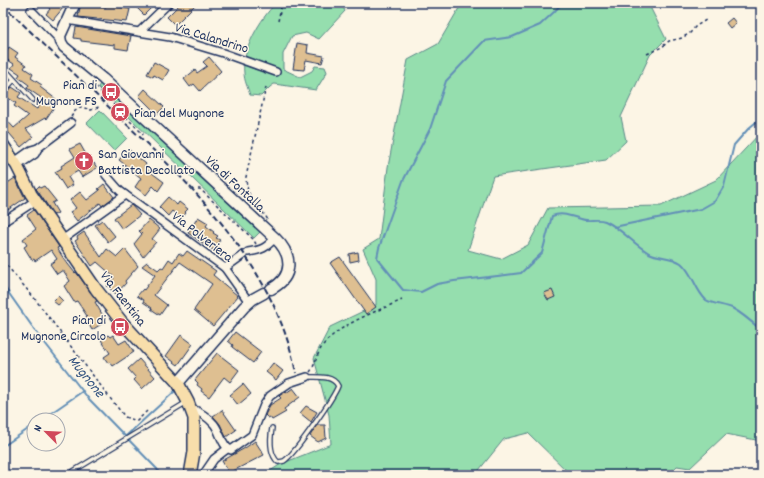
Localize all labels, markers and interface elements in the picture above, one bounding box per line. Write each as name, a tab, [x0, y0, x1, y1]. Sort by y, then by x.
street label: Via Calandrino	[172, 18, 251, 60]
place label: Pian di Mugnone FS	[36, 76, 97, 112]
bus stop icon: Pian di Mugnone FS	[100, 81, 122, 103]
station icon: Pian del Mugnone	[109, 101, 131, 123]
place label: Pian del Mugnone	[134, 104, 224, 124]
place label: San Giovanni Battista Decollato	[98, 145, 195, 181]
church icon: San Giovanni Battista Decollato	[73, 150, 95, 172]
street label: Via di Fontalla	[200, 151, 269, 218]
street label: Via Polveriera	[167, 207, 237, 268]
street label: Via Faentina	[94, 267, 151, 331]
place label: Pian di Mugnone Circolo	[21, 311, 106, 347]
bus stop icon: Pian di Mugnone Circolo	[109, 316, 131, 338]
water label: Mugnone	[61, 351, 110, 404]
north arrow	[26, 412, 66, 452]
text: N	[30, 422, 47, 434]

